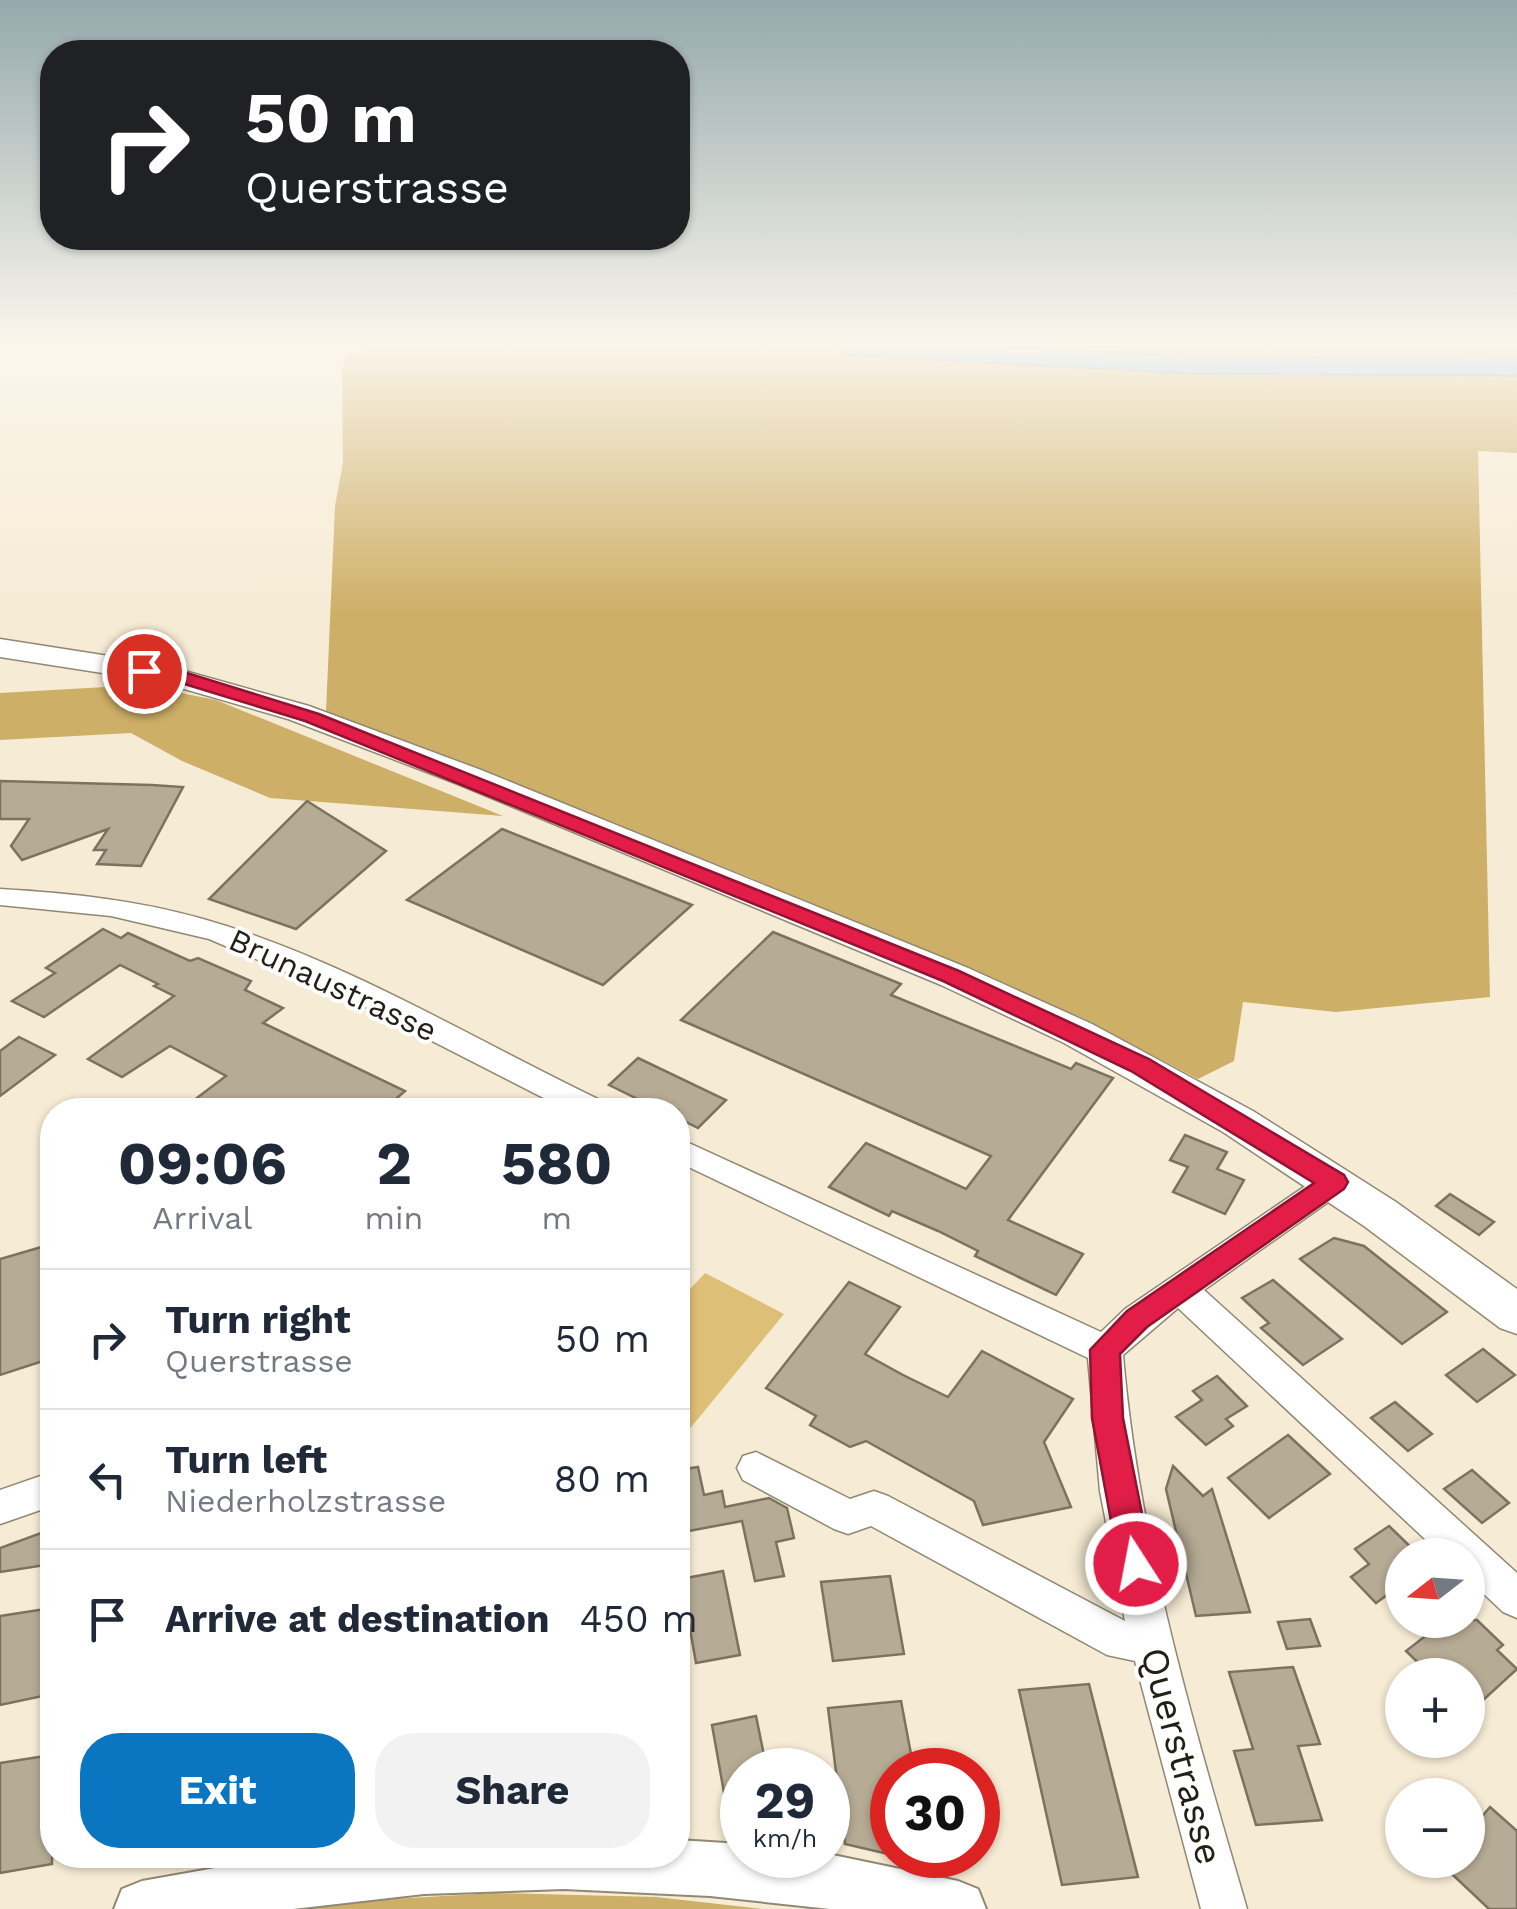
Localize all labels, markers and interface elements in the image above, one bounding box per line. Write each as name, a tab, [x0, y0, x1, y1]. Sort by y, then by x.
text: 50 m	[245, 77, 417, 159]
icon: right	[80, 80, 210, 210]
text: Querstrasse	[245, 161, 509, 214]
pin	[102, 629, 187, 714]
icon: arrive	[117, 644, 172, 699]
street label: Brunaustrasse	[223, 920, 443, 1050]
text: 09:06	[118, 1128, 287, 1199]
text: 2	[376, 1128, 412, 1199]
text: 580	[501, 1128, 612, 1199]
text: Arrival	[152, 1199, 252, 1237]
text: min	[365, 1199, 423, 1237]
text: m	[541, 1199, 572, 1237]
text: Turn right	[165, 1298, 351, 1342]
icon: right	[80, 1312, 135, 1367]
text: 50 m	[555, 1317, 650, 1361]
text: Querstrasse	[165, 1342, 353, 1380]
text: Turn left	[165, 1438, 327, 1482]
icon: left	[80, 1452, 135, 1507]
text: 80 m	[554, 1457, 650, 1501]
text: Niederholzstrasse	[165, 1482, 446, 1520]
position arrow	[1084, 1512, 1188, 1616]
north arrow	[1385, 1538, 1485, 1638]
map controls	[1385, 1538, 1485, 1878]
icon: arrive	[80, 1592, 135, 1647]
text: Arrive at destination	[165, 1597, 550, 1641]
text: 450 m	[580, 1597, 698, 1641]
street label: Querstrasse	[1132, 1643, 1232, 1869]
button: +	[1385, 1658, 1485, 1758]
button: Exit	[80, 1733, 355, 1848]
button: Share	[375, 1733, 650, 1848]
speed limit sign: 30	[870, 1748, 1000, 1878]
text: 29	[755, 1771, 815, 1830]
button: −	[1385, 1778, 1485, 1878]
text: km/h	[753, 1824, 817, 1853]

